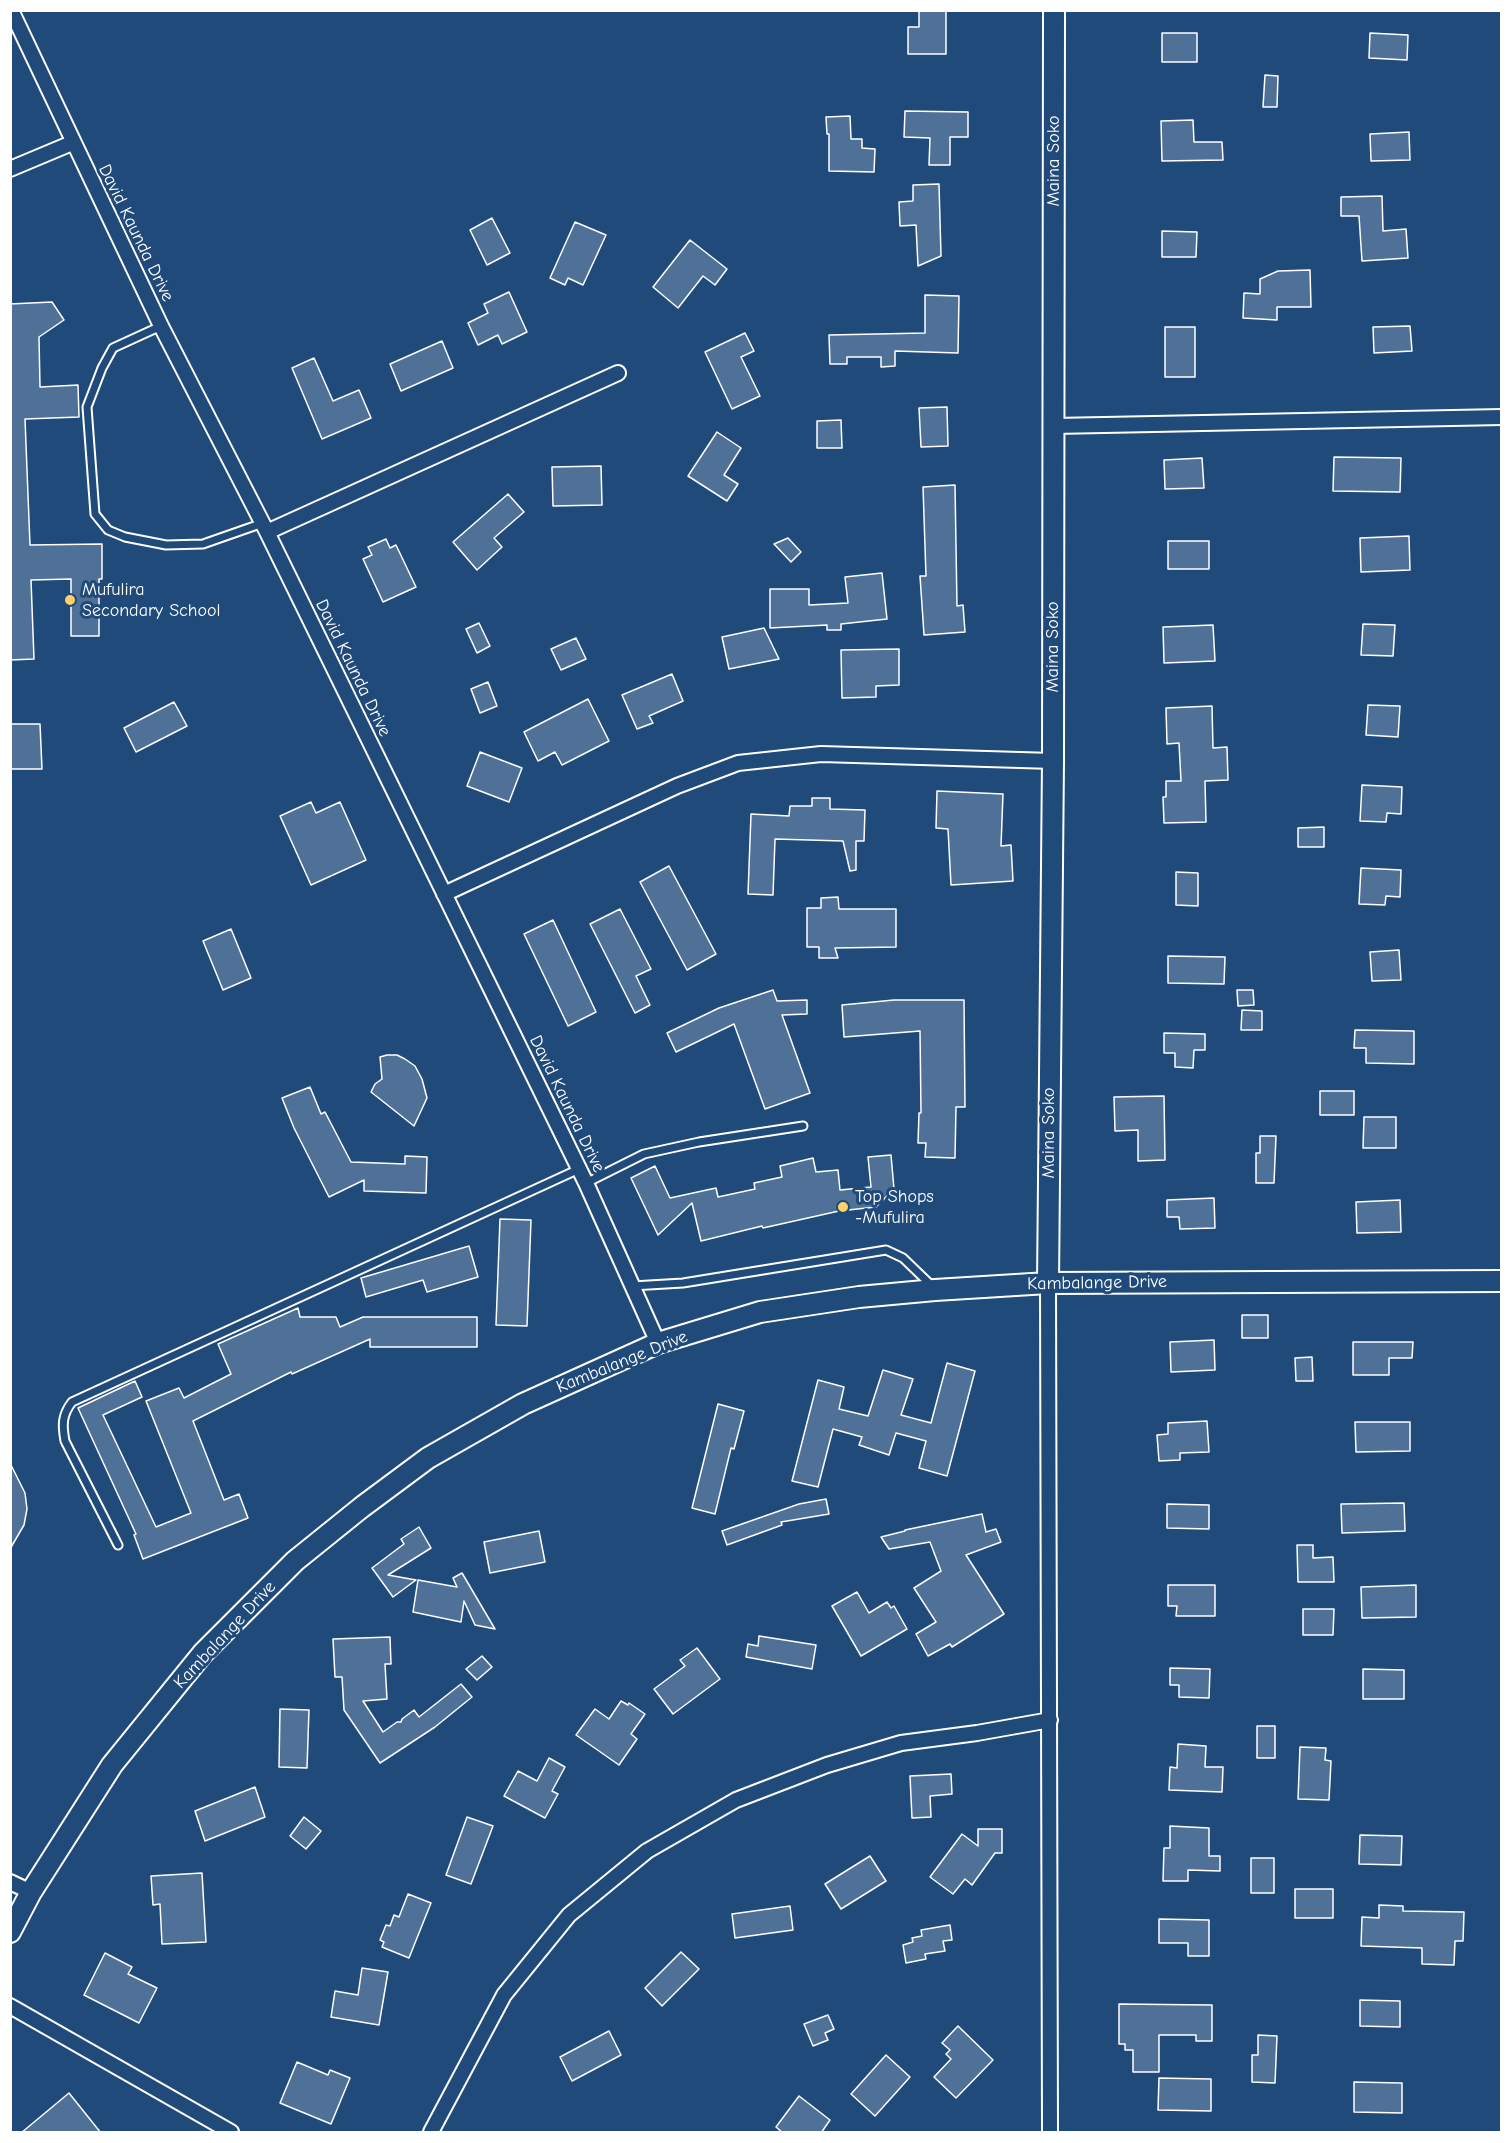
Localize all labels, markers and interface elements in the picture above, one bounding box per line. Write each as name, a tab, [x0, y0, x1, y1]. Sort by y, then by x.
street label: Maina Soko	[1043, 115, 1065, 207]
street label: David Kaunda Drive	[93, 161, 179, 305]
place label: Mufulira Secondary School	[82, 579, 220, 622]
marker: Mufulira Secondary School	[63, 593, 77, 607]
street label: David Kaunda Drive	[310, 596, 396, 740]
street label: Maina Soko	[1042, 601, 1064, 693]
street label: David Kaunda Drive	[524, 1032, 610, 1176]
street label: Maina Soko	[1038, 1087, 1060, 1179]
place label: Top Shops -Mufulira	[855, 1186, 934, 1228]
marker: Top Shops -Mufulira	[836, 1200, 850, 1214]
street label: Kambalange Drive	[1027, 1271, 1167, 1295]
street label: Kambalange Drive	[553, 1326, 691, 1398]
street label: Kambalange Drive	[169, 1577, 281, 1693]

